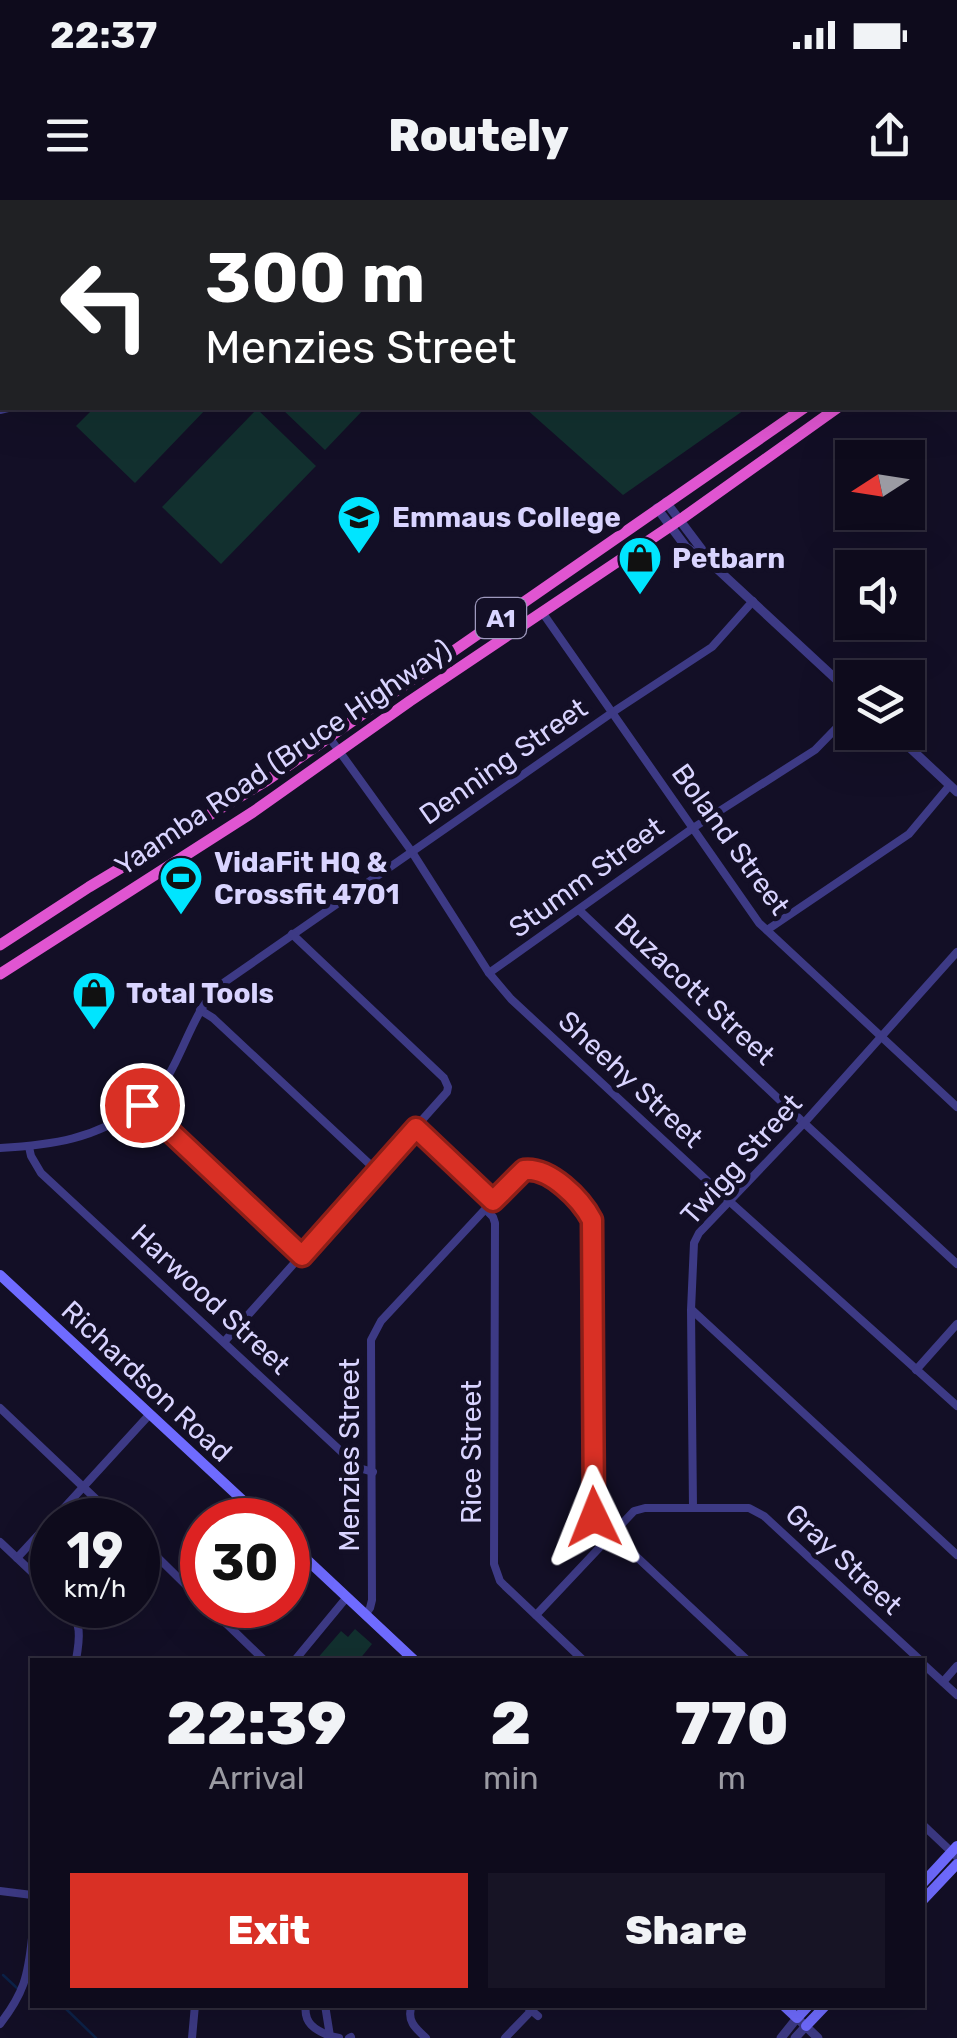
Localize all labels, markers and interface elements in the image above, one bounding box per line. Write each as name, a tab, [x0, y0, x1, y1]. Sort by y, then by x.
text: 22:37	[50, 12, 157, 58]
icon: menu	[40, 108, 95, 163]
icon: share	[862, 108, 917, 163]
text: Routely	[388, 109, 569, 162]
text: 300 m	[205, 237, 425, 320]
icon: left	[40, 240, 170, 370]
text: Menzies Street	[205, 321, 516, 374]
north arrow	[835, 440, 925, 530]
map controls	[835, 440, 925, 750]
school or university icon: Emmaus College	[336, 494, 382, 555]
place label: Emmaus College	[392, 501, 621, 534]
shop icon: Petbarn	[617, 535, 663, 596]
place label: Petbarn	[672, 542, 785, 575]
button: sound	[835, 550, 925, 640]
road number: A1	[476, 598, 526, 638]
street label: Yaamba Road (Bruce Highway)	[109, 632, 458, 882]
button: layers	[835, 660, 925, 750]
street label: Denning Street	[413, 691, 594, 831]
street label: Boland Street	[665, 757, 796, 921]
street label: Stumm Street	[503, 810, 670, 944]
place label: VidaFit HQ & Crossfit 4701	[214, 846, 400, 911]
sports icon: VidaFit HQ & Crossfit 4701	[158, 855, 204, 916]
street label: Buzacott Street	[608, 907, 781, 1072]
shop icon: Total Tools	[71, 970, 117, 1031]
place label: Total Tools	[126, 977, 274, 1010]
street label: Sheehy Street	[552, 1004, 710, 1155]
pin	[100, 1063, 185, 1148]
icon: arrive	[115, 1078, 170, 1133]
street label: Twigg Street	[674, 1087, 809, 1232]
street label: Harwood Street	[125, 1217, 297, 1381]
street label: Richardson Road	[55, 1294, 239, 1469]
street label: Menzies Street	[333, 1358, 366, 1552]
street label: Rice Street	[455, 1380, 488, 1524]
position arrow	[542, 1465, 646, 1569]
street label: Gray Street	[779, 1497, 909, 1622]
speed limit sign: 30	[180, 1498, 310, 1628]
text: 19	[67, 1521, 123, 1581]
text: km/h	[64, 1574, 126, 1603]
text: 22:39	[166, 1688, 347, 1759]
text: 2	[490, 1688, 531, 1759]
text: 770	[675, 1688, 789, 1759]
text: Arrival	[208, 1759, 305, 1797]
text: min	[483, 1759, 539, 1797]
text: m	[718, 1759, 746, 1797]
button: Exit	[70, 1873, 468, 1988]
button: Share	[488, 1873, 885, 1988]

